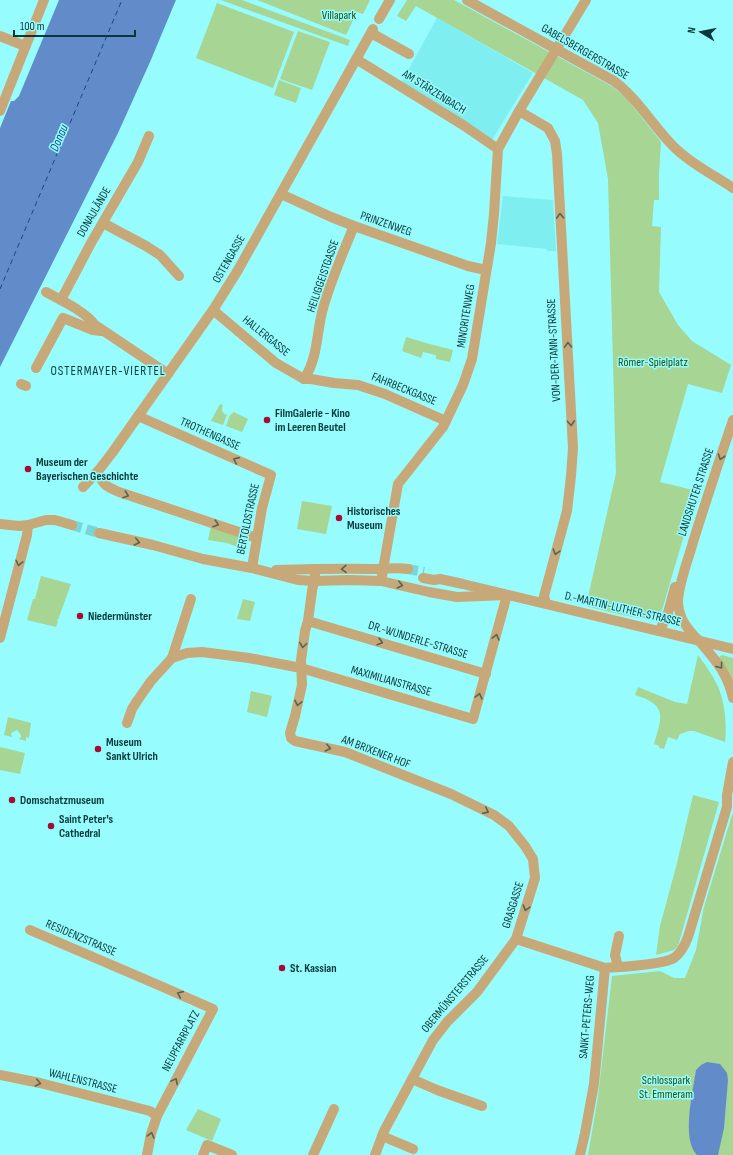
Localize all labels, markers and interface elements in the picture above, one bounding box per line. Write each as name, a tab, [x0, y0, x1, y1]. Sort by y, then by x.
park label: Villapark	[322, 8, 357, 23]
scale bar	[14, 12, 135, 38]
north arrow	[681, 12, 721, 52]
text: 100 m	[20, 19, 45, 34]
street label: GABELSBERGERSTRASSE	[538, 21, 632, 83]
text: N	[685, 26, 699, 34]
street label: AM STÄRZENBACH	[398, 66, 469, 118]
water label: Donau	[46, 122, 72, 154]
street label: DONAULÄNDE	[74, 184, 114, 240]
street label: PRINZENWEG	[358, 208, 414, 240]
one-way arrow	[556, 213, 565, 219]
street label: OSTENGASSE	[209, 232, 249, 286]
street label: HEILIGGEISTGASSE	[304, 238, 342, 314]
street label: MINORITENWEG	[454, 283, 478, 349]
street label: VON-DER-TANN-STRASSE	[544, 298, 564, 402]
street label: HALLERGASSE	[239, 312, 293, 360]
one-way arrow	[564, 342, 572, 348]
park label: Römer-Spielplatz	[618, 355, 689, 370]
district label: OSTERMAYER-VIERTEL	[50, 363, 166, 379]
street label: FAHRBECKGASSE	[369, 369, 439, 409]
place label: FilmGalerie - Kino im Leeren Beutel	[275, 406, 350, 435]
street label: TROTHENGASSE	[178, 414, 242, 454]
marker: FilmGalerie - Kino im Leeren Beutel	[262, 415, 272, 425]
one-way arrow	[567, 420, 576, 426]
street label: LANDSHUTER STRASSE	[675, 446, 717, 538]
one-way arrow	[717, 454, 726, 461]
place label: Museum der Bayerischen Geschichte	[36, 455, 138, 484]
one-way arrow	[232, 457, 240, 465]
marker: Museum der Bayerischen Geschichte	[23, 464, 33, 474]
street label: BERTOLDSTRASSE	[233, 482, 263, 556]
one-way arrow	[122, 490, 129, 498]
place label: Historisches Museum	[347, 504, 401, 533]
marker: Historisches Museum	[334, 513, 344, 523]
one-way arrow	[212, 519, 219, 528]
one-way arrow	[134, 537, 140, 545]
one-way arrow	[552, 548, 561, 555]
one-way arrow	[16, 560, 24, 566]
one-way arrow	[341, 565, 347, 573]
one-way arrow	[397, 581, 403, 589]
street label: D.-MARTIN-LUTHER-STRASSE	[563, 588, 683, 630]
place label: Niedermünster	[88, 609, 152, 624]
marker: Niedermünster	[75, 611, 85, 621]
street label: DR.-WUNDERLE-STRASSE	[366, 618, 470, 662]
one-way arrow	[491, 633, 500, 640]
one-way arrow	[376, 637, 383, 646]
one-way arrow	[299, 642, 308, 648]
street label: MAXIMILIANSTRASSE	[349, 662, 433, 700]
one-way arrow	[715, 662, 723, 669]
one-way arrow	[475, 693, 483, 700]
one-way arrow	[294, 700, 303, 707]
street label: AM BRIXENER HOF	[338, 732, 413, 772]
place label: Museum Sankt Ulrich	[106, 735, 158, 764]
one-way arrow	[325, 743, 332, 752]
marker: Museum Sankt Ulrich	[93, 744, 103, 754]
place label: Domschatzmuseum	[20, 793, 104, 808]
marker: Domschatzmuseum	[7, 795, 17, 805]
one-way arrow	[482, 806, 490, 814]
place label: Saint Peter's Cathedral	[59, 812, 114, 841]
marker: Saint Peter's Cathedral	[46, 821, 56, 831]
street label: GRASGASSE	[499, 880, 527, 930]
one-way arrow	[522, 905, 531, 912]
street label: RESIDENZSTRASSE	[43, 916, 119, 960]
street label: OBERMÜNSTERSTRASSE	[418, 952, 492, 1036]
place label: St. Kassian	[290, 961, 337, 976]
marker: St. Kassian	[277, 963, 287, 973]
street label: SANKT-PETERS-WEG	[576, 975, 598, 1059]
one-way arrow	[177, 991, 184, 999]
street label: NEUPFARRPLATZ	[159, 1008, 203, 1074]
street label: WAHLENSTRASSE	[47, 1065, 119, 1097]
park label: Schlosspark St. Emmeram	[639, 1073, 693, 1102]
one-way arrow	[35, 1078, 41, 1086]
one-way arrow	[171, 1078, 178, 1085]
one-way arrow	[146, 1132, 155, 1139]

